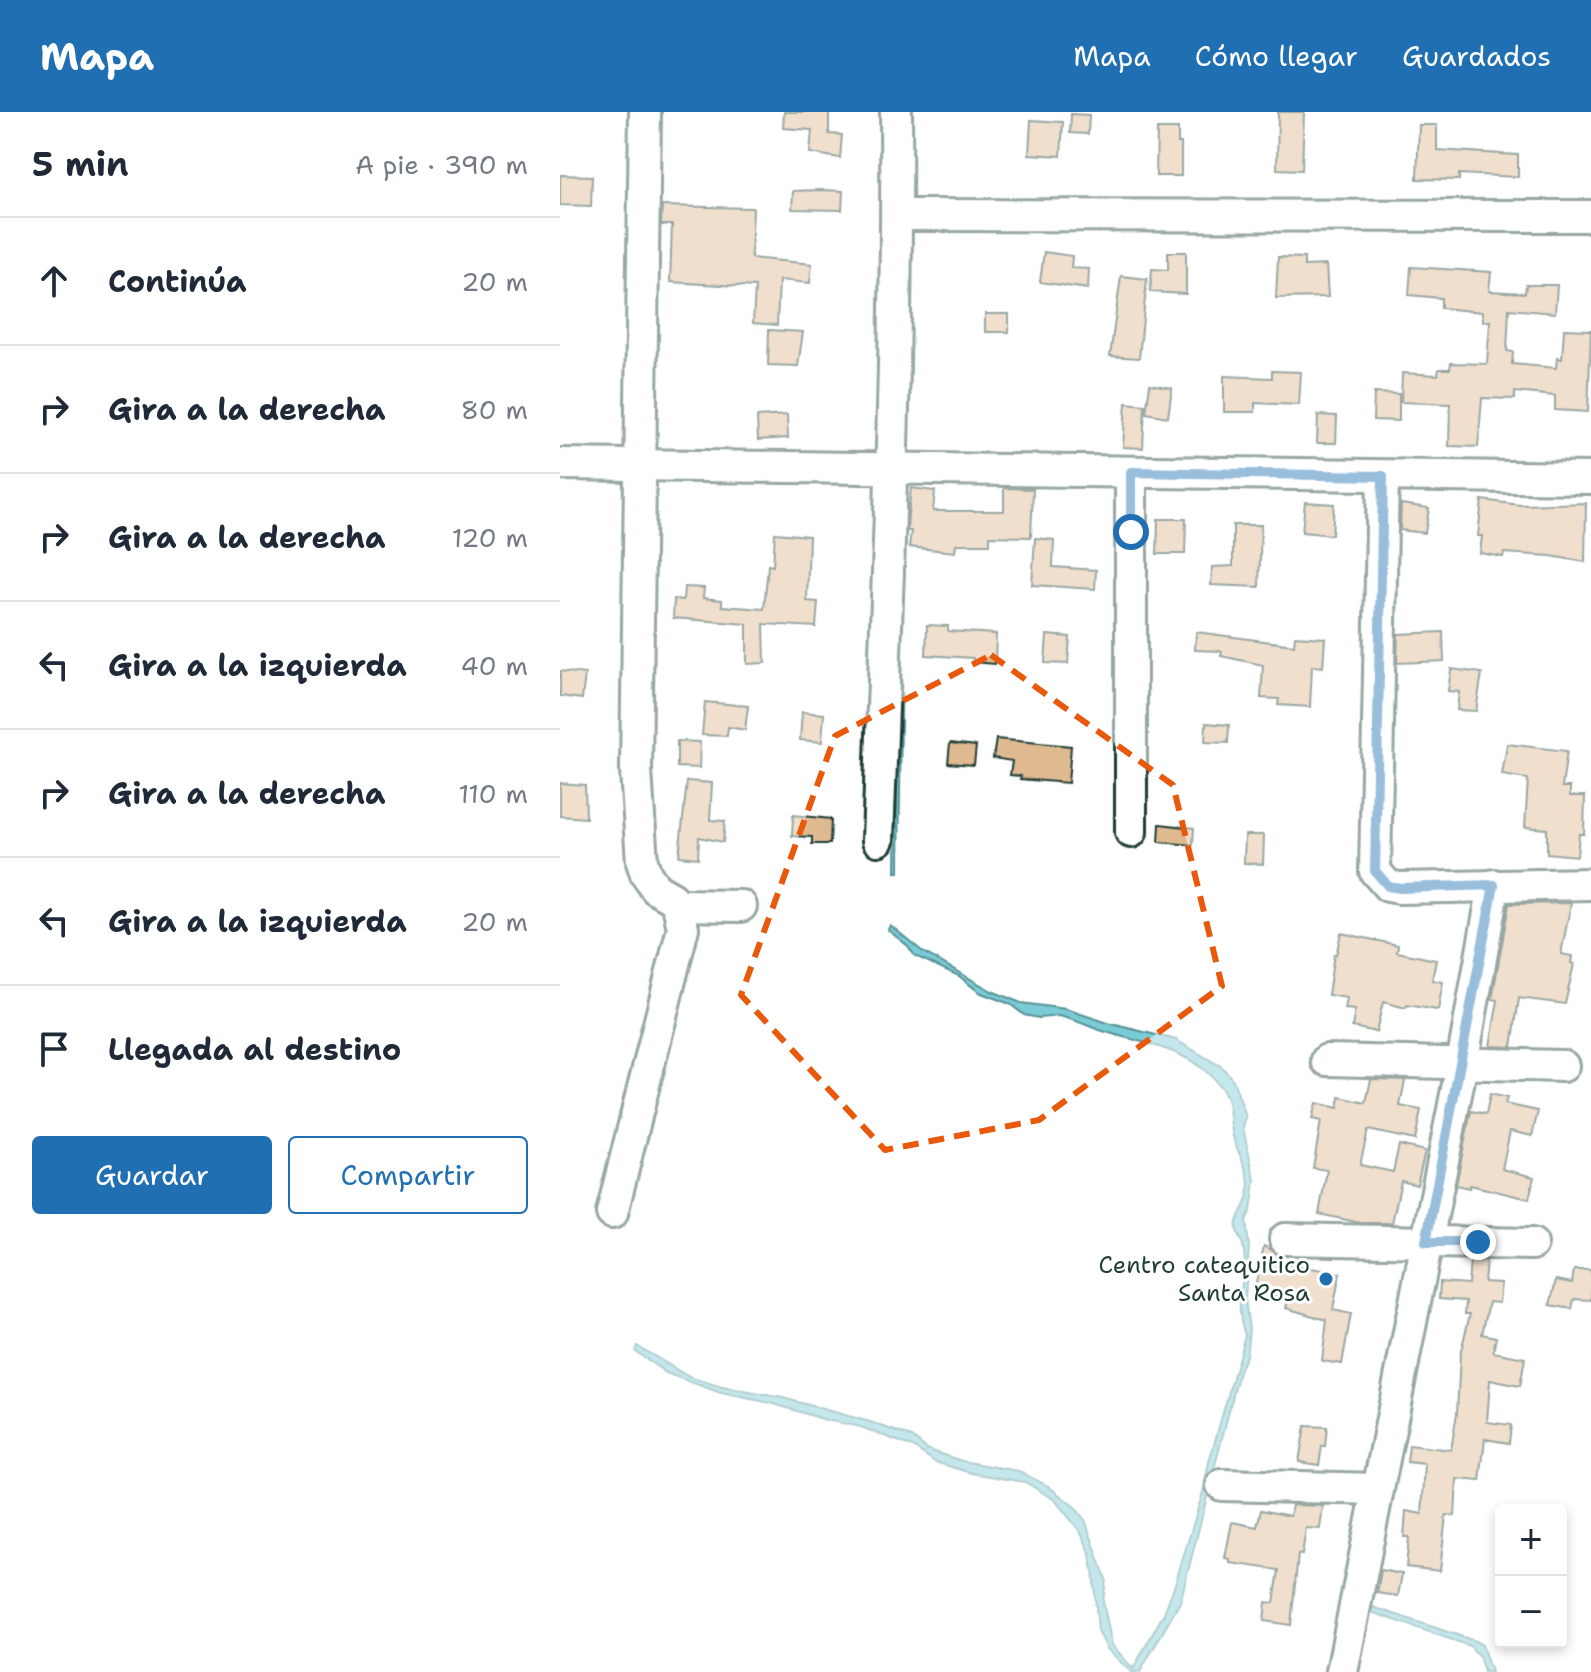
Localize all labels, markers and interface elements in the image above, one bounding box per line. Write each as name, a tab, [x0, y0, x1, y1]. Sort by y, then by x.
text: Mapa	[40, 31, 154, 82]
text: Mapa	[1073, 37, 1151, 75]
text: Cómo llegar	[1195, 37, 1358, 75]
text: Guardados	[1402, 37, 1551, 75]
text: 5 min	[32, 141, 129, 187]
text: A pie · 390 m	[355, 147, 528, 182]
icon: ahead	[32, 259, 76, 303]
text: Continúa	[108, 261, 247, 302]
text: 20 m	[461, 264, 528, 299]
icon: right	[32, 387, 76, 431]
text: Gira a la derecha	[108, 389, 386, 430]
text: 80 m	[461, 392, 528, 427]
route start	[1113, 514, 1149, 550]
icon: right	[32, 515, 76, 559]
text: Gira a la derecha	[108, 517, 386, 558]
text: 120 m	[452, 520, 528, 555]
icon: left	[32, 643, 76, 687]
text: Gira a la izquierda	[108, 645, 407, 686]
text: 40 m	[461, 648, 528, 683]
icon: right	[32, 771, 76, 815]
text: Gira a la derecha	[108, 773, 386, 814]
text: 110 m	[458, 776, 528, 811]
icon: left	[32, 899, 76, 943]
text: Gira a la izquierda	[108, 901, 407, 942]
text: 20 m	[461, 904, 528, 939]
icon: arrive	[32, 1027, 76, 1071]
text: Llegada al destino	[108, 1029, 401, 1070]
button: Guardar	[32, 1136, 272, 1214]
button: Compartir	[288, 1136, 528, 1214]
route end	[1460, 1224, 1496, 1260]
place label: Centro catequitico Santa Rosa	[1099, 1249, 1310, 1309]
marker: Centro catequitico Santa Rosa	[1317, 1270, 1335, 1288]
map controls	[1495, 1504, 1567, 1648]
button: +	[1495, 1504, 1567, 1576]
button: −	[1495, 1576, 1567, 1648]

